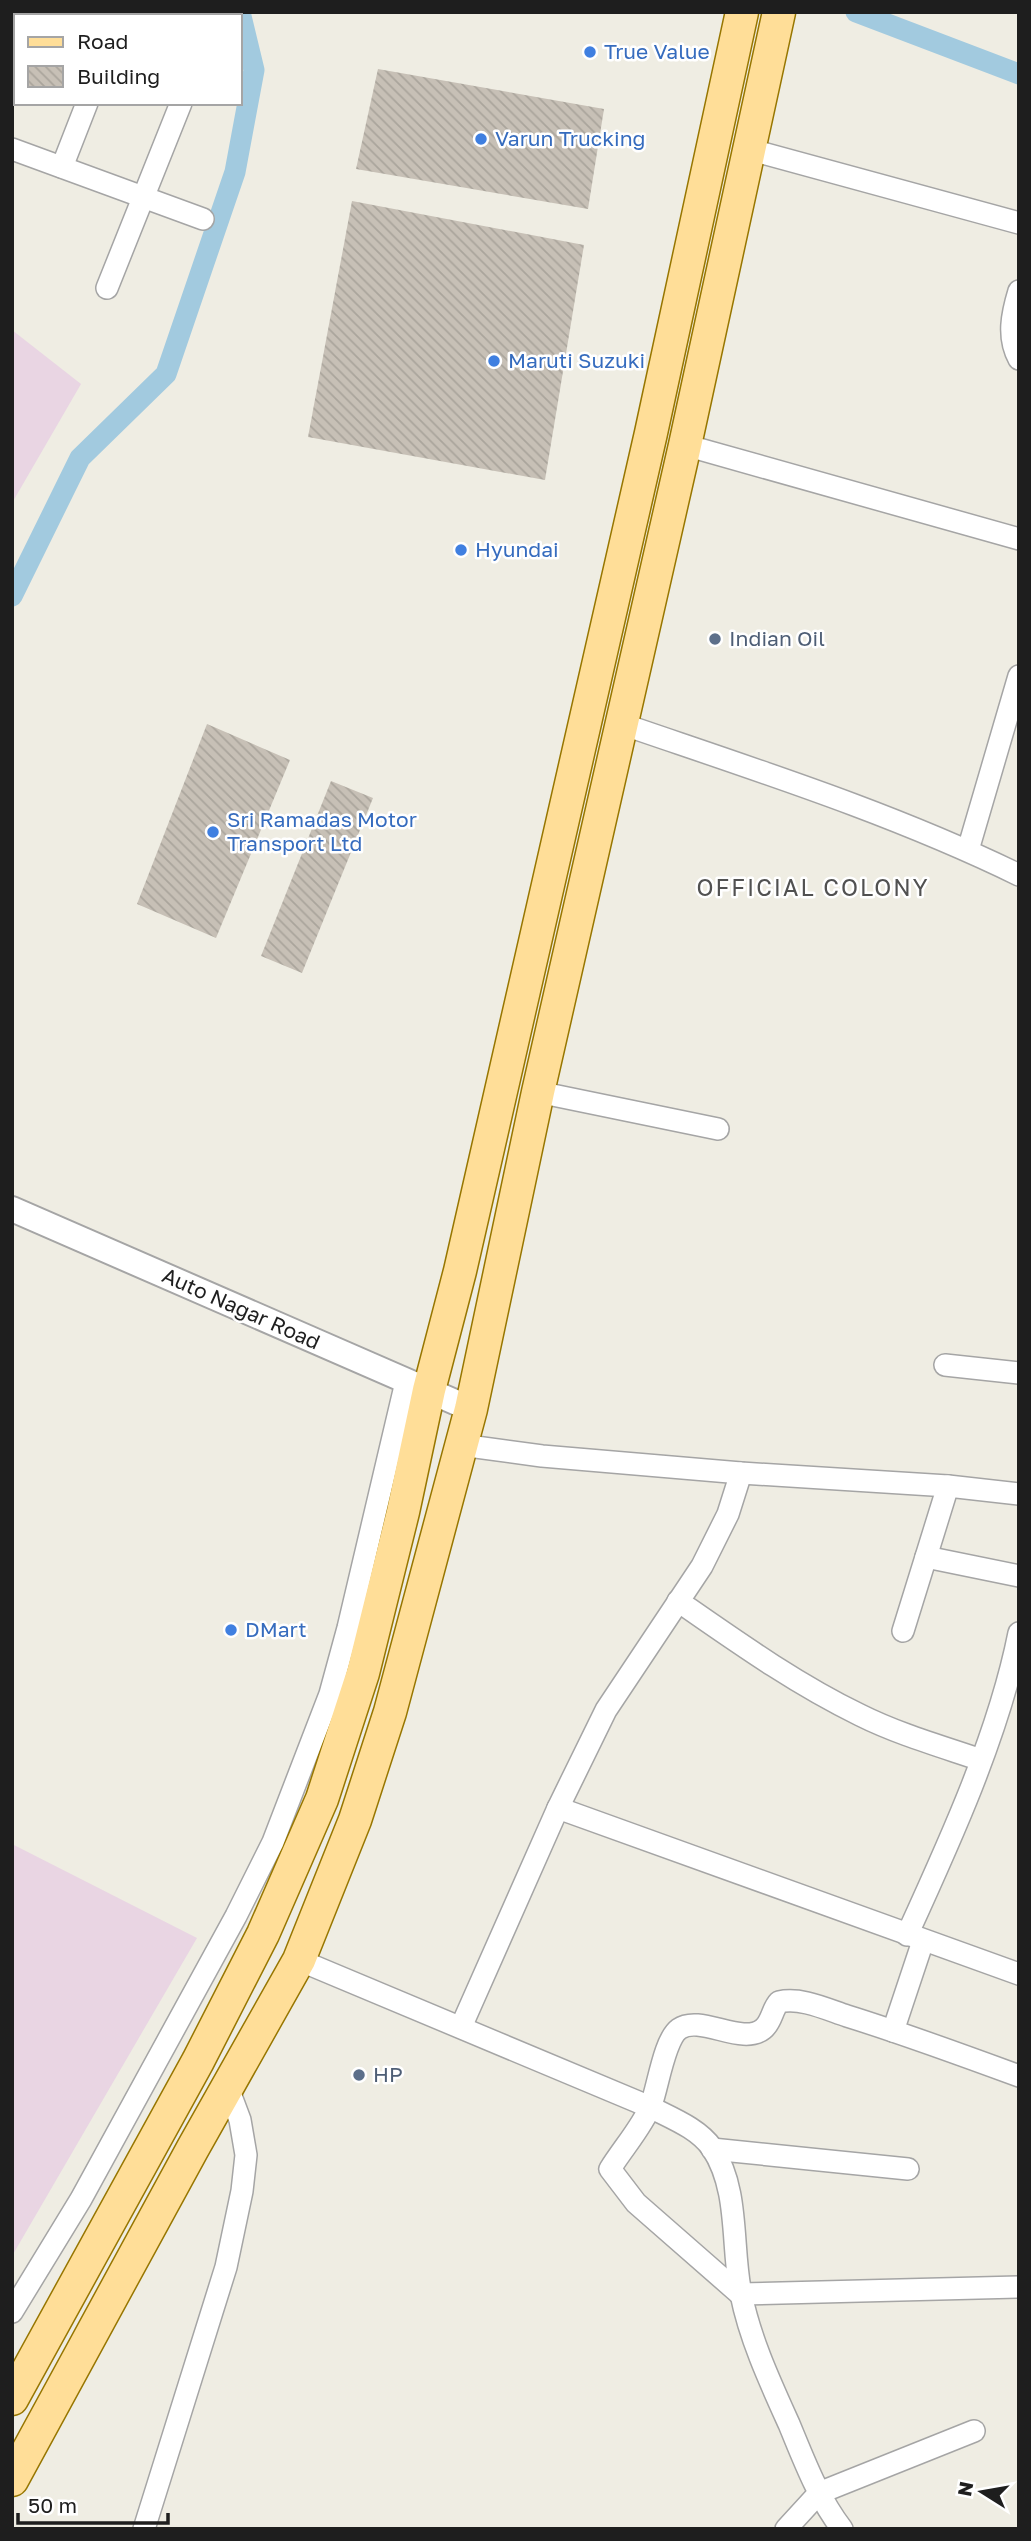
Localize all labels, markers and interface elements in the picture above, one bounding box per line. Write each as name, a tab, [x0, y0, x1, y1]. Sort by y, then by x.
legend	[14, 14, 242, 105]
text: Road	[77, 28, 128, 54]
place label: True Value	[604, 38, 710, 64]
marker: True Value	[582, 44, 598, 60]
text: Building	[77, 63, 160, 89]
place label: Varun Trucking	[495, 125, 646, 151]
marker: Varun Trucking	[473, 131, 489, 147]
place label: Maruti Suzuki	[508, 347, 645, 373]
marker: Maruti Suzuki	[486, 353, 502, 369]
place label: Hyundai	[475, 536, 559, 562]
marker: Hyundai	[453, 542, 469, 558]
place label: Indian Oil	[729, 625, 825, 651]
marker: Indian Oil	[707, 631, 723, 647]
place label: Sri Ramadas Motor Transport Ltd	[227, 806, 417, 856]
marker: Sri Ramadas Motor Transport Ltd	[205, 824, 221, 840]
district label: OFFICIAL COLONY	[697, 873, 929, 901]
street label: Auto Nagar Road	[158, 1262, 324, 1355]
place label: DMart	[245, 1616, 307, 1642]
marker: DMart	[223, 1622, 239, 1638]
place label: HP	[373, 2061, 403, 2087]
marker: HP	[351, 2067, 367, 2083]
north arrow	[947, 2457, 1017, 2527]
text: N	[952, 2479, 977, 2498]
scale bar	[18, 2482, 168, 2526]
text: 50 m	[28, 2492, 77, 2518]

